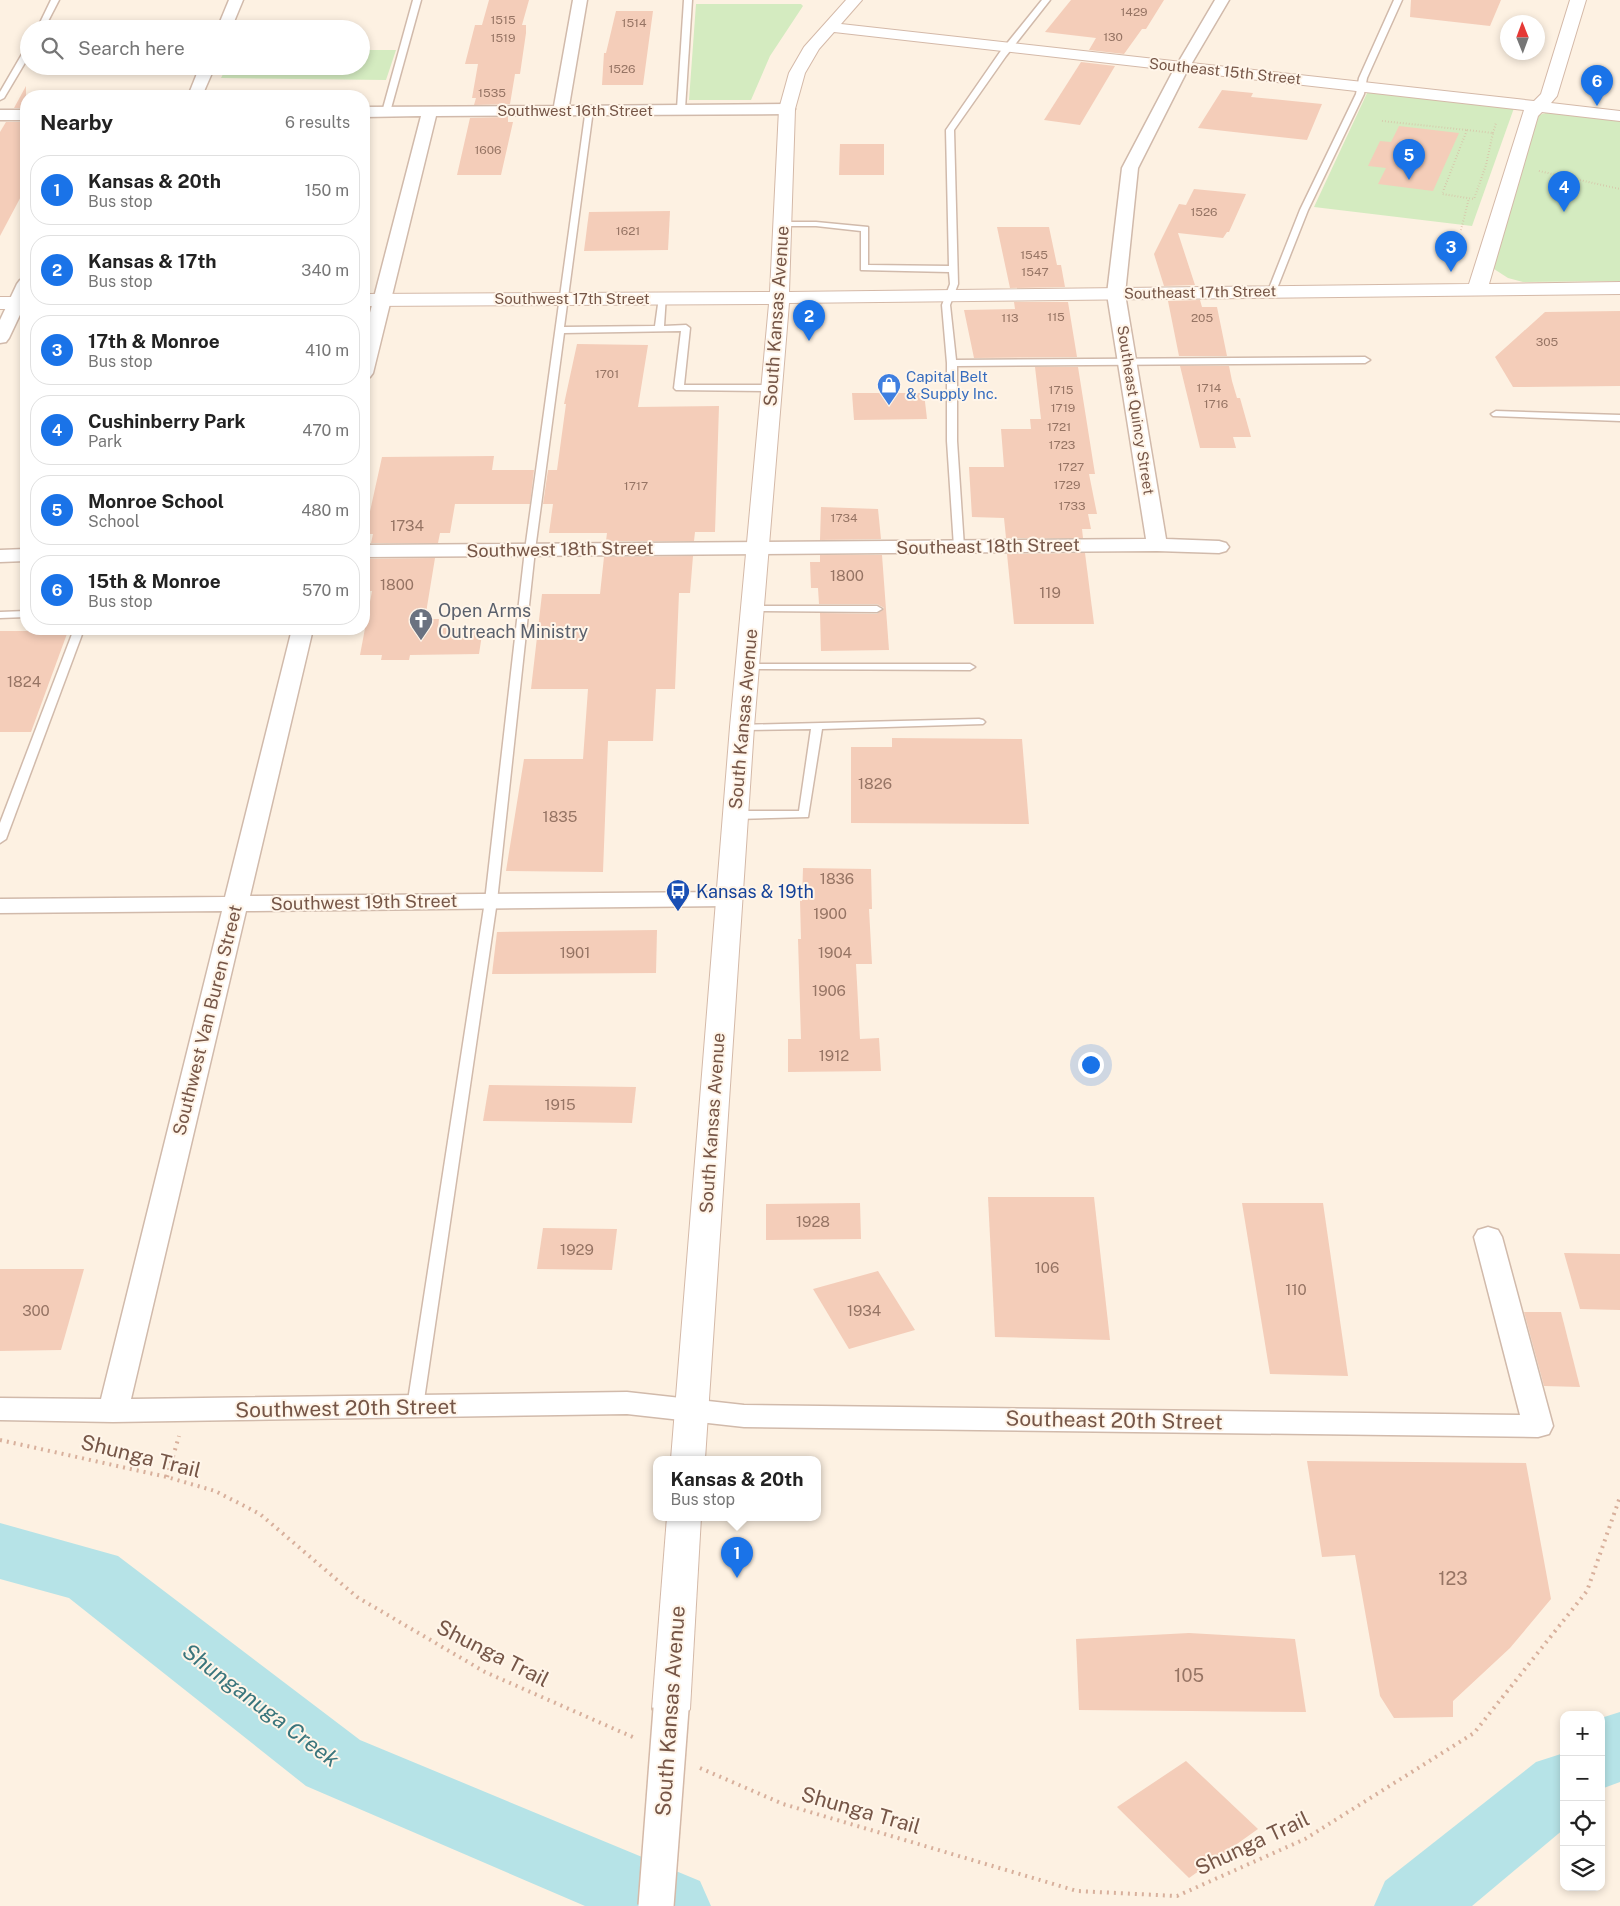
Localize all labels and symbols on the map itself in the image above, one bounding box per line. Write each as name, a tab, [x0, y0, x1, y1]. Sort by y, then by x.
house number: 1429	[1120, 5, 1148, 19]
house number: 1515	[490, 13, 516, 27]
north arrow	[1500, 15, 1545, 60]
house number: 1514	[622, 16, 647, 30]
house number: 130	[1103, 30, 1123, 44]
house number: 1519	[491, 31, 515, 45]
street label: Southeast 15th Street	[1148, 55, 1302, 87]
house number: 1526	[608, 62, 636, 76]
pin: 6	[1581, 65, 1613, 106]
house number: 1535	[478, 86, 506, 100]
street label: Southwest 16th Street	[497, 102, 653, 119]
pin: 5	[1393, 139, 1425, 180]
house number: 1606	[474, 143, 502, 157]
pin: 4	[1548, 171, 1580, 212]
house number: 1526	[1190, 205, 1218, 219]
house number: 1621	[616, 224, 640, 238]
street label: South Kansas Avenue	[759, 225, 793, 407]
pin: 3	[1435, 231, 1467, 272]
house number: 1545	[1020, 248, 1048, 262]
house number: 1547	[1021, 265, 1049, 279]
street label: Southeast 17th Street	[1124, 282, 1276, 302]
street label: Southwest 17th Street	[494, 290, 650, 307]
pin: 2	[793, 300, 825, 341]
house number: 115	[1047, 310, 1065, 324]
house number: 113	[1001, 311, 1019, 325]
house number: 205	[1191, 311, 1213, 325]
street label: Southeast Quincy Street	[1114, 324, 1158, 496]
house number: 305	[1536, 335, 1559, 349]
house number: 1701	[595, 367, 619, 381]
place label: Capital Belt & Supply Inc.	[906, 368, 997, 402]
shop icon: Capital Belt & Supply Inc.	[876, 372, 902, 406]
house number: 1714	[1197, 381, 1222, 395]
house number: 1715	[1049, 383, 1074, 397]
house number: 1716	[1204, 397, 1228, 411]
house number: 1719	[1051, 401, 1075, 415]
house number: 1721	[1047, 420, 1071, 434]
house number: 1723	[1049, 438, 1075, 452]
house number: 1727	[1058, 460, 1084, 474]
house number: 1729	[1054, 478, 1080, 492]
house number: 1717	[624, 479, 648, 493]
house number: 1733	[1059, 499, 1085, 513]
house number: 1734	[831, 511, 858, 525]
house number: 1734	[390, 517, 424, 534]
street label: Southeast 18th Street	[896, 534, 1080, 558]
street label: Southwest 18th Street	[466, 537, 654, 561]
house number: 1800	[830, 567, 864, 584]
house number: 1800	[380, 576, 414, 593]
house number: 119	[1039, 584, 1061, 601]
place label: Open Arms Outreach Ministry	[438, 600, 589, 642]
church icon: Open Arms Outreach Ministry	[408, 607, 434, 641]
street label: South Kansas Avenue	[725, 628, 761, 810]
house number: 1824	[7, 673, 41, 690]
house number: 1826	[858, 775, 892, 792]
house number: 1835	[543, 808, 577, 825]
house number: 1836	[820, 870, 854, 887]
bus stop icon: Kansas & 19th	[665, 878, 691, 912]
place label: Kansas & 19th	[696, 881, 814, 902]
street label: Southwest 19th Street	[270, 890, 458, 914]
street label: Southwest Van Buren Street	[168, 903, 246, 1137]
house number: 1900	[813, 905, 847, 922]
house number: 1901	[560, 944, 590, 961]
house number: 1904	[818, 944, 852, 961]
house number: 1906	[812, 982, 846, 999]
street label: South Kansas Avenue	[695, 1032, 729, 1214]
house number: 1912	[819, 1047, 849, 1064]
your location	[1078, 1052, 1104, 1078]
house number: 1915	[544, 1096, 576, 1113]
house number: 1928	[796, 1213, 830, 1230]
house number: 1929	[560, 1241, 594, 1258]
house number: 106	[1035, 1259, 1059, 1276]
house number: 110	[1285, 1281, 1307, 1298]
house number: 300	[22, 1302, 50, 1319]
house number: 1934	[847, 1302, 881, 1319]
street label: Southwest 20th Street	[235, 1394, 457, 1422]
street label: Southeast 20th Street	[1005, 1406, 1223, 1434]
street label: Shunga Trail	[78, 1429, 204, 1483]
pin: 1	[721, 1537, 753, 1578]
house number: 123	[1438, 1568, 1468, 1589]
street label: South Kansas Avenue	[650, 1605, 690, 1817]
street label: Shunga Trail	[433, 1614, 553, 1692]
water label: Shunganuga Creek	[178, 1638, 344, 1772]
house number: 105	[1174, 1665, 1204, 1686]
street label: Shunga Trail	[798, 1781, 924, 1839]
street label: Shunga Trail	[1191, 1806, 1313, 1880]

